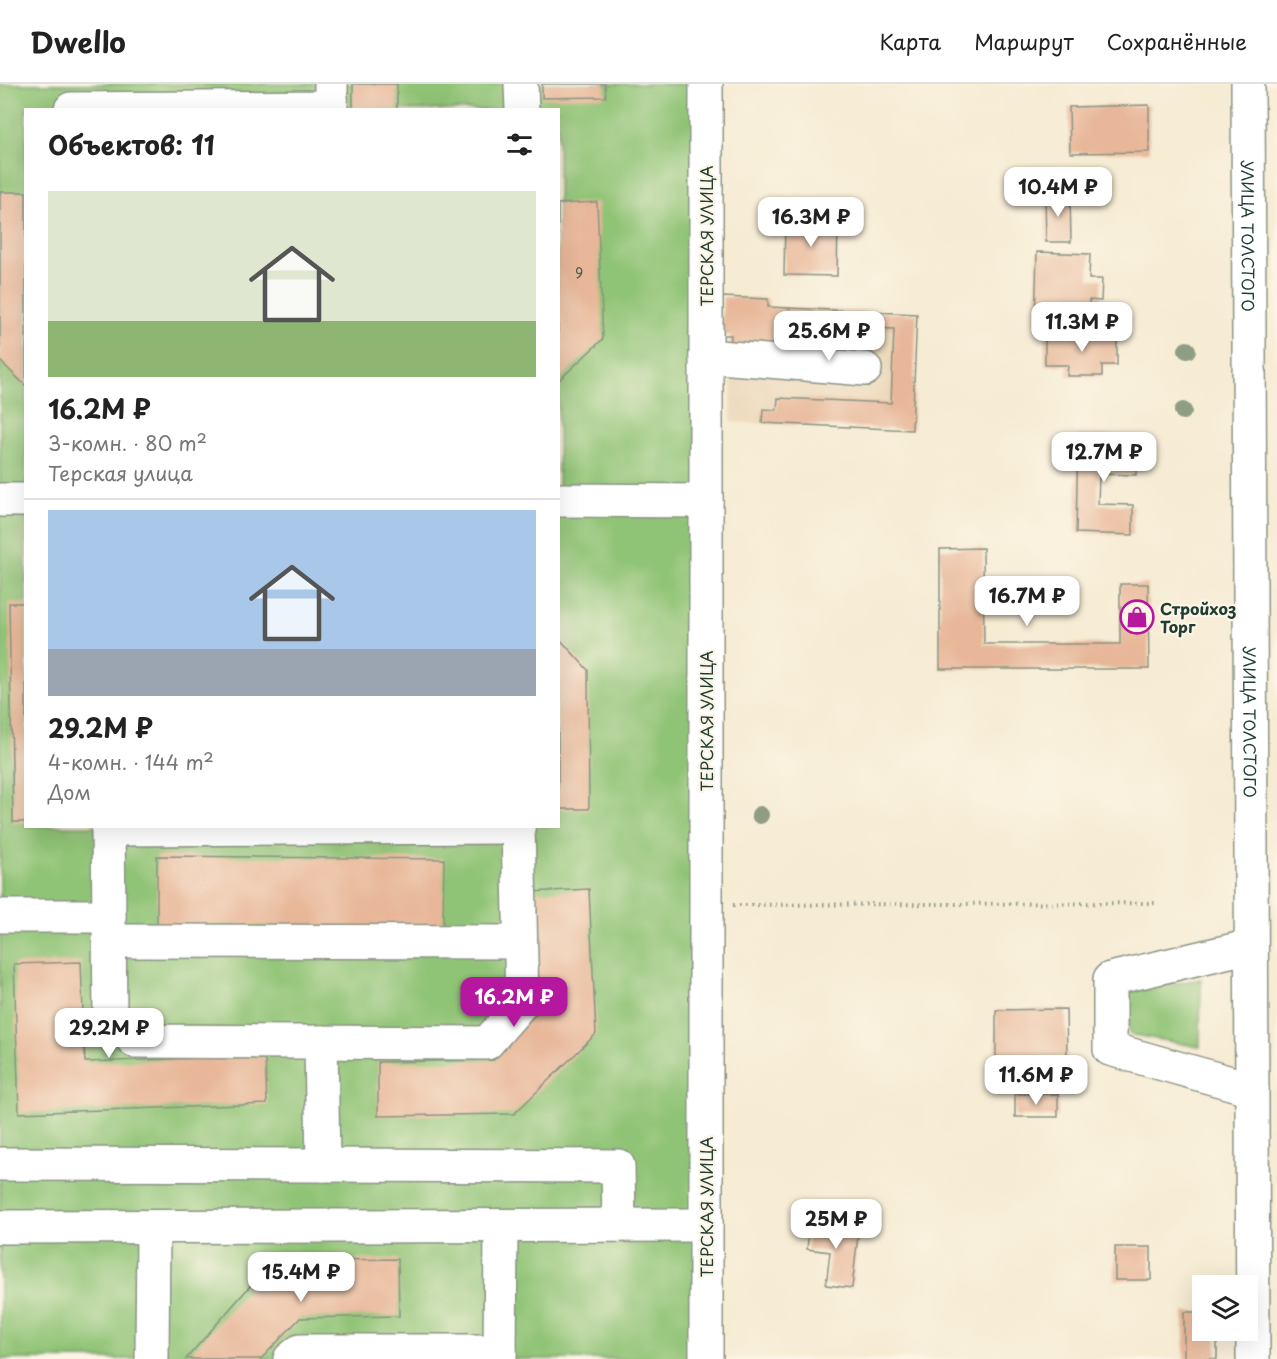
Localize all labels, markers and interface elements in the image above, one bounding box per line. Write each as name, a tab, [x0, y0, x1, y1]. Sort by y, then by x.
text: Dwello	[30, 20, 126, 63]
text: Карта	[880, 25, 941, 57]
text: Маршрут	[974, 25, 1074, 57]
text: Сохранённые	[1107, 25, 1247, 57]
text: Объектов: 11	[48, 125, 215, 164]
icon: filters	[503, 128, 536, 161]
street label: УЛИЦА ТОЛСТОГО	[1236, 160, 1261, 312]
street label: ТЕРСКАЯ УЛИЦА	[694, 165, 718, 307]
pin: 10.4M ₽	[1003, 167, 1113, 218]
text: 10.4M ₽	[1018, 171, 1098, 201]
pin: 16.3M ₽	[756, 197, 866, 248]
text: 16.3M ₽	[772, 201, 850, 231]
icon: home	[238, 230, 346, 338]
house number: 9	[575, 262, 583, 283]
pin: 11.3M ₽	[1027, 302, 1137, 353]
text: 11.3M ₽	[1045, 306, 1119, 336]
pin: 25.6M ₽	[774, 311, 884, 362]
text: 25.6M ₽	[788, 315, 870, 345]
text: 16.2M ₽	[48, 389, 151, 428]
text: 3-комн. · 80 m²	[48, 428, 207, 458]
pin: 12.7M ₽	[1049, 432, 1159, 483]
text: 12.7M ₽	[1066, 436, 1142, 466]
text: Терская улица	[48, 458, 193, 488]
icon: home	[238, 549, 346, 657]
pin: 16.7M ₽	[972, 576, 1082, 627]
text: 16.7M ₽	[989, 580, 1065, 610]
place label: Стройхоз Торг	[1160, 596, 1236, 638]
shop icon: Стройхоз Торг	[1119, 599, 1155, 635]
street label: УЛИЦА ТОЛСТОГО	[1238, 646, 1263, 798]
street label: ТЕРСКАЯ УЛИЦА	[694, 650, 718, 792]
text: 29.2M ₽	[48, 708, 153, 747]
text: 4-комн. · 144 m²	[48, 747, 214, 777]
text: Дом	[48, 777, 91, 807]
pin: 16.2M ₽	[459, 977, 569, 1028]
text: 16.2M ₽	[474, 981, 554, 1011]
pin: 29.2M ₽	[54, 1008, 164, 1059]
text: 29.2M ₽	[69, 1012, 149, 1042]
pin: 11.6M ₽	[981, 1055, 1091, 1106]
text: 11.6M ₽	[999, 1059, 1073, 1089]
street label: ТЕРСКАЯ УЛИЦА	[694, 1136, 718, 1278]
pin: 25M ₽	[794, 1199, 878, 1250]
text: 25M ₽	[805, 1203, 867, 1233]
pin: 15.4M ₽	[246, 1252, 356, 1303]
text: 15.4M ₽	[262, 1256, 340, 1286]
map controls	[1192, 1275, 1258, 1341]
button: layers	[1192, 1275, 1258, 1341]

